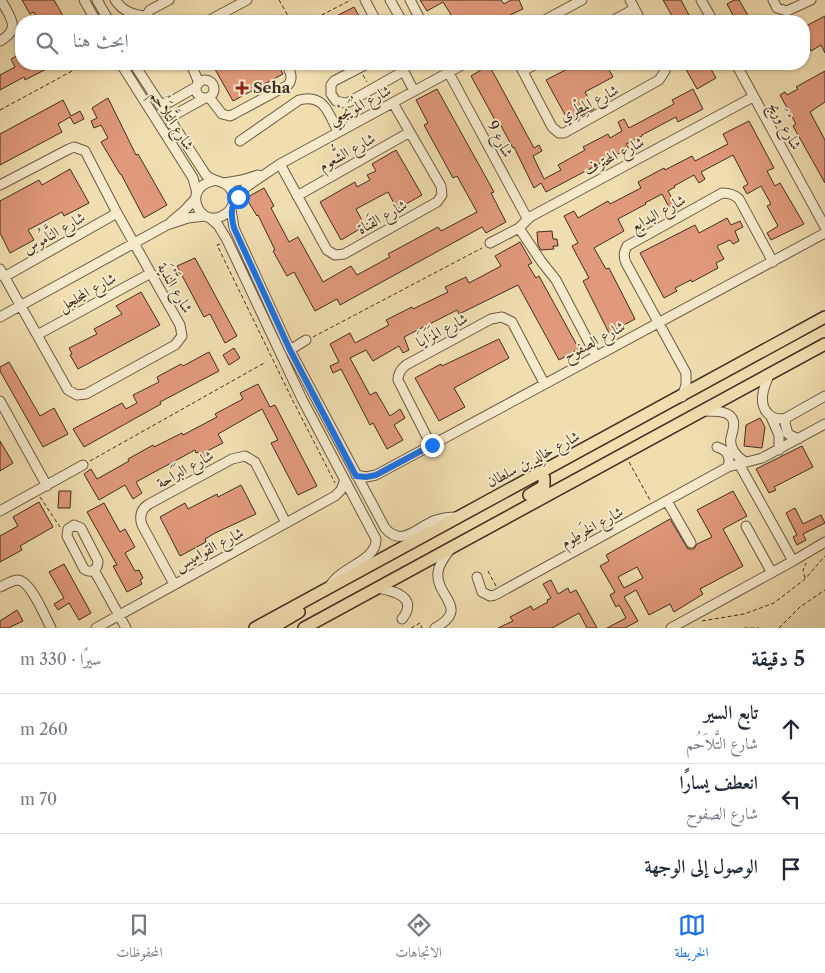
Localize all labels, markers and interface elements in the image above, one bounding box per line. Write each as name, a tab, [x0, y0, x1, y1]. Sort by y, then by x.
search box	[15, 15, 810, 70]
icon: search	[33, 29, 61, 57]
text: ابحث هنا	[73, 29, 129, 52]
place label: Seha	[253, 78, 291, 97]
street label: شارع المُوَيجْعِي	[324, 78, 397, 133]
street label: شارع المِطْرِي	[556, 79, 623, 129]
marker: Seha	[235, 81, 249, 95]
street label: شارع التَّلاَحُم	[142, 85, 201, 156]
street label: شارع وْرَيج	[760, 98, 807, 155]
street label: شارع 9	[479, 117, 518, 162]
street label: شارع الشُّعوم	[313, 124, 380, 178]
street label: شارع المحترف	[580, 132, 649, 183]
route start	[227, 186, 250, 209]
street label: شارع البدايع	[627, 190, 691, 240]
street label: شارع القَناة	[353, 194, 412, 242]
street label: شارع النَّامُوس	[18, 205, 90, 261]
street label: شارع النَّدْيَة	[150, 258, 200, 318]
street label: شارع المجلجل	[54, 268, 121, 319]
street label: شارع المَزَايَا	[412, 307, 473, 354]
street label: شارع الصفوح	[559, 316, 630, 368]
street label: شارع خالِد بن سلطان	[483, 426, 585, 495]
route end	[421, 434, 444, 457]
street label: شارع البَرَاحة	[152, 444, 218, 495]
street label: شارع الخَرطوم	[557, 501, 628, 555]
street label: شارع القواميس	[171, 522, 249, 578]
text: 5 دقيقة	[751, 646, 805, 671]
text: سيرًا · 330 m	[20, 649, 101, 669]
text: تابع السير	[704, 701, 758, 724]
icon: ahead	[777, 715, 805, 743]
text: 260 m	[20, 719, 68, 739]
text: شارع التَّلاَحُم	[686, 733, 758, 753]
text: انعطف يسارًا	[679, 771, 758, 794]
icon: left	[777, 785, 805, 813]
text: 70 m	[20, 789, 57, 809]
text: شارع الصفوح	[686, 803, 758, 823]
text: الوصول إلى الوجهة	[644, 855, 758, 878]
icon: arrive	[777, 855, 805, 883]
tab: المحفوظات	[116, 911, 163, 966]
tab: الاتجاهات	[395, 911, 442, 966]
tab: الخريطة	[675, 911, 709, 966]

